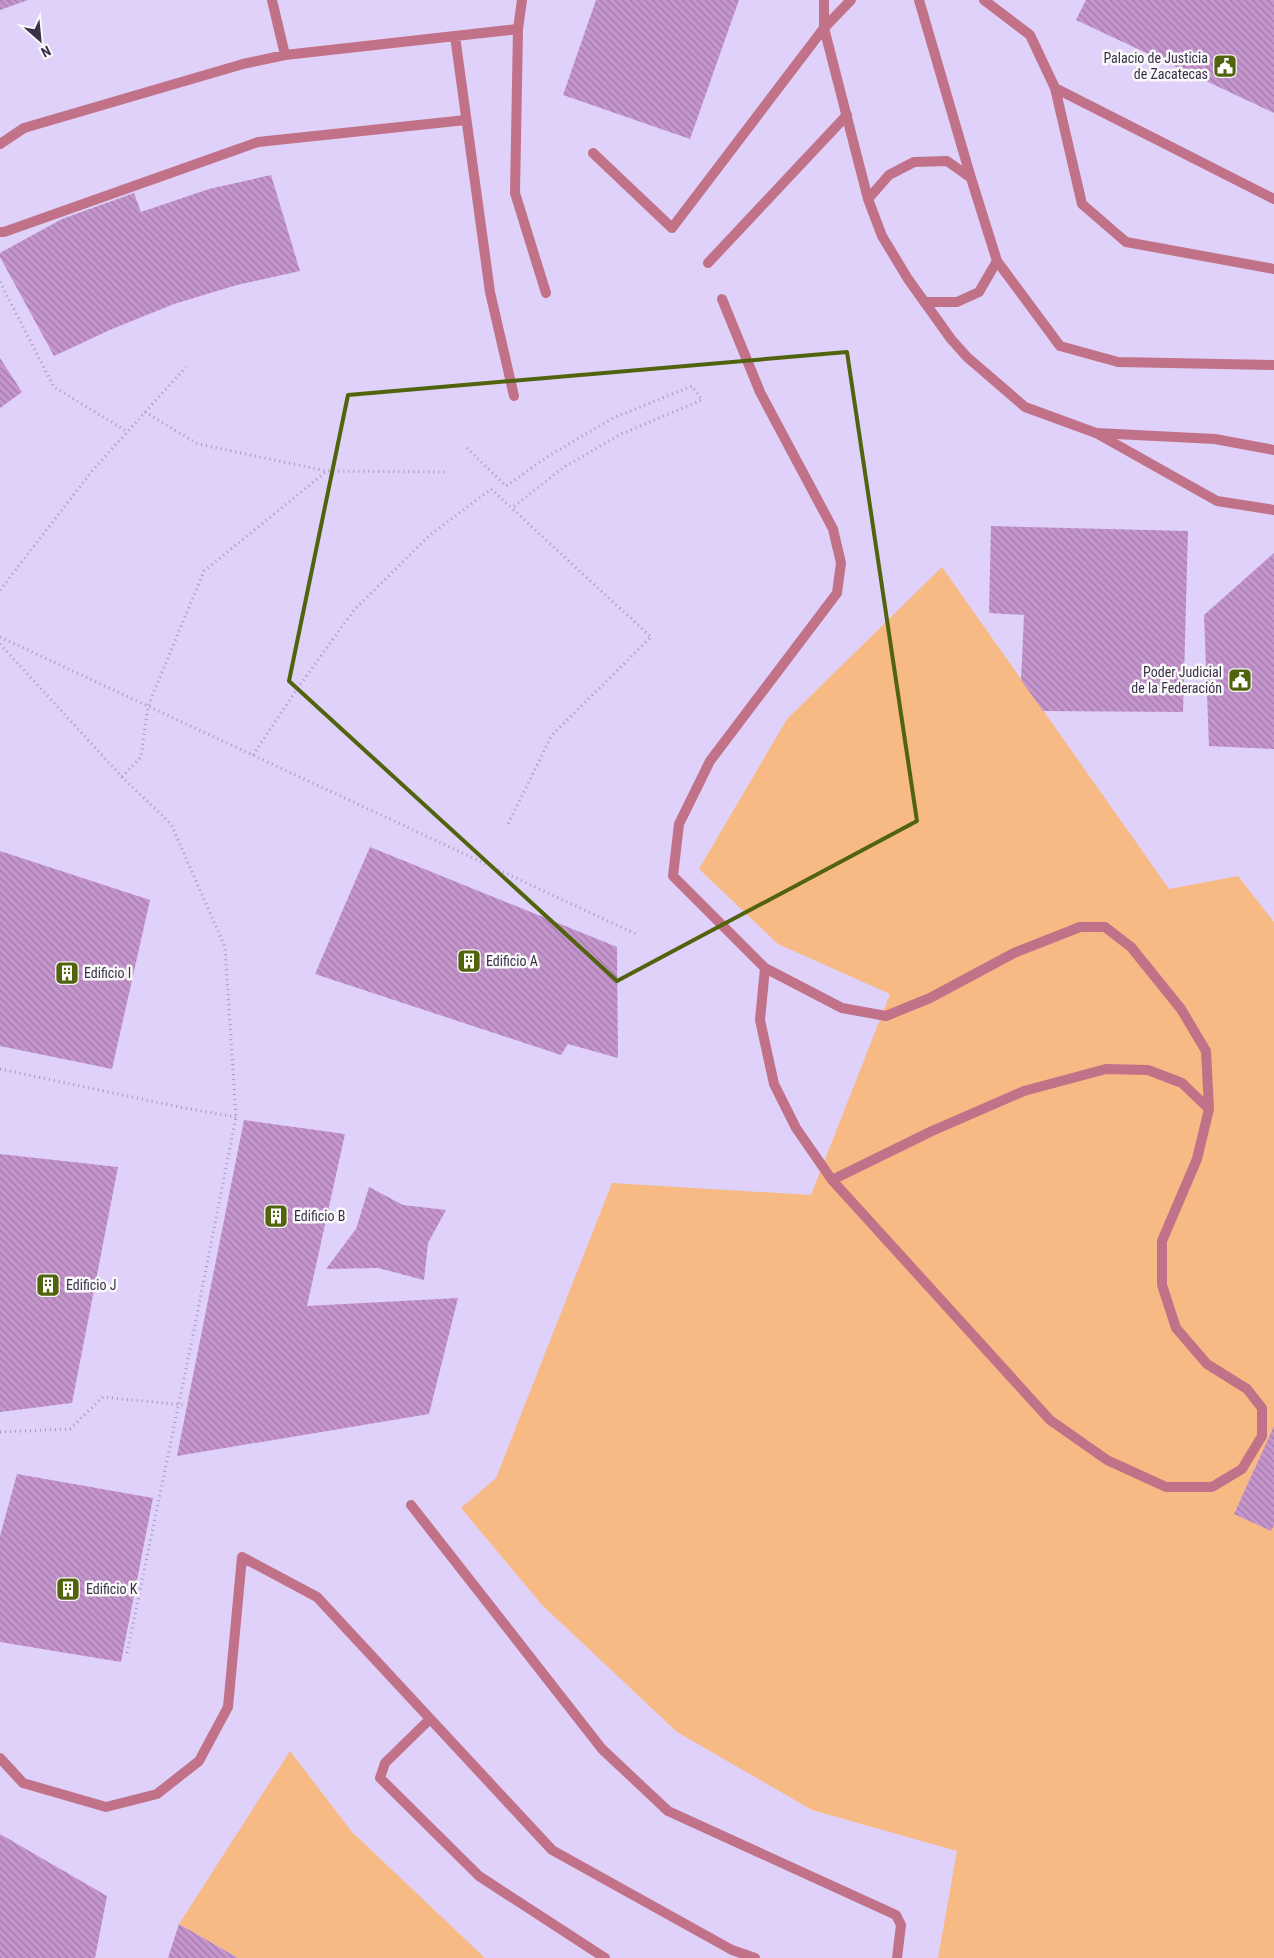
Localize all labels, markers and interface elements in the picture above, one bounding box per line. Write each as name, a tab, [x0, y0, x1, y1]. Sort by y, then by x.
north arrow	[15, 15, 65, 65]
text: N	[38, 43, 53, 61]
place label: Palacio de Justicia de Zacatecas	[1103, 50, 1208, 82]
public building icon: Palacio de Justicia de Zacatecas	[1212, 53, 1238, 79]
place label: Poder Judicial de la Federación	[1131, 664, 1222, 696]
public building icon: Poder Judicial de la Federación	[1227, 667, 1253, 693]
building icon: Edificio A	[456, 948, 482, 974]
place label: Edificio A	[486, 953, 538, 969]
building icon: Edificio I	[54, 960, 80, 986]
place label: Edificio I	[84, 965, 131, 981]
building icon: Edificio B	[263, 1203, 289, 1229]
place label: Edificio B	[294, 1208, 345, 1224]
building icon: Edificio J	[35, 1272, 61, 1298]
place label: Edificio J	[66, 1277, 117, 1293]
building icon: Edificio K	[55, 1576, 81, 1602]
place label: Edificio K	[86, 1581, 138, 1597]

